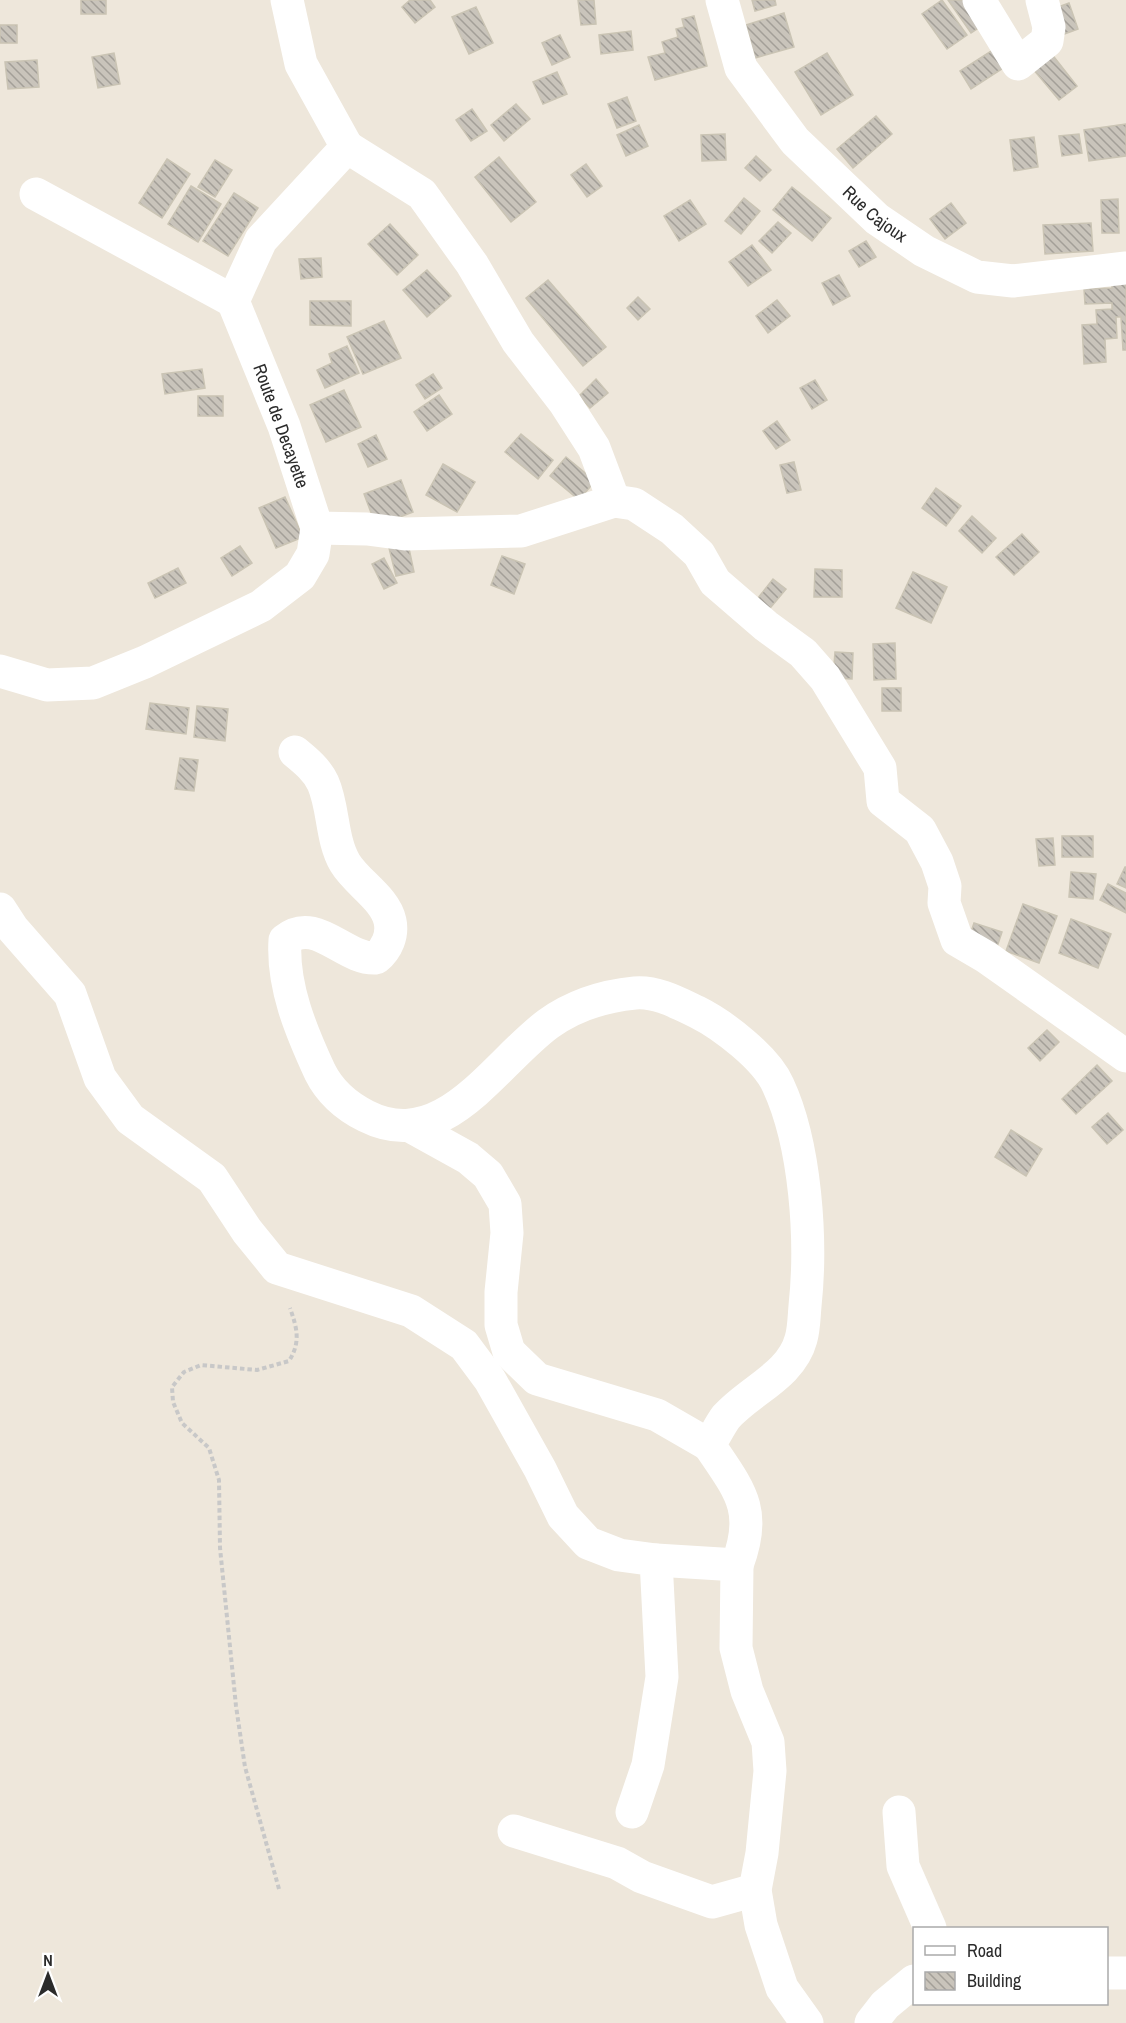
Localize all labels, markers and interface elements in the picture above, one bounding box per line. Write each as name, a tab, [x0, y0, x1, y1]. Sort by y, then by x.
street label: Rue Cajoux	[837, 180, 913, 248]
street label: Route de Decayette	[247, 360, 316, 491]
legend	[913, 1927, 1108, 2005]
text: Road	[967, 1938, 1002, 1963]
north arrow	[18, 1945, 78, 2005]
text: N	[43, 1949, 53, 1971]
text: Building	[967, 1968, 1022, 1993]

